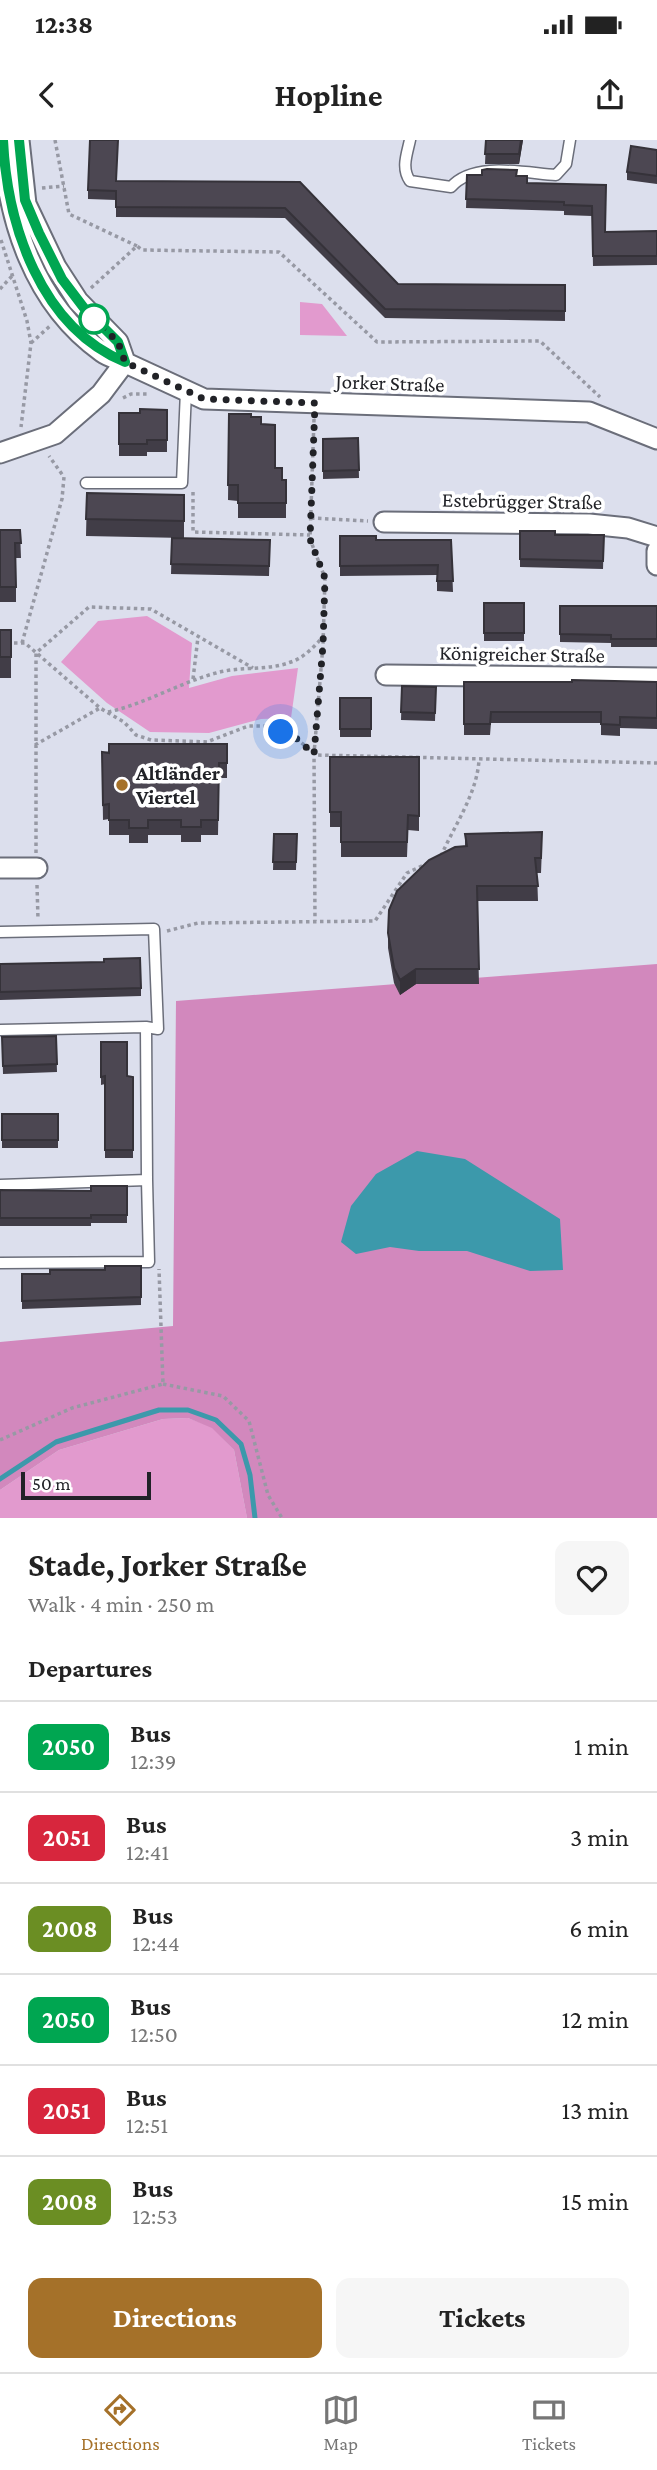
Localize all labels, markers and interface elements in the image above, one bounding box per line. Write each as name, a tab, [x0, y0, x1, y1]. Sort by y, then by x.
text: 12:38	[35, 10, 93, 39]
icon: back	[28, 76, 66, 114]
icon: share	[591, 76, 629, 114]
text: Hopline	[274, 77, 383, 113]
unlabelled marker	[79, 304, 109, 334]
street label: Jorker Straße	[333, 369, 445, 397]
street label: Estebrügger Straße	[442, 488, 602, 514]
street label: Königreicher Straße	[439, 641, 605, 667]
your location	[263, 714, 298, 749]
place label: Altländer Viertel	[135, 761, 221, 809]
marker: Altländer Viertel	[114, 777, 130, 793]
scale bar	[21, 1469, 150, 1501]
text: 50 m	[32, 1473, 71, 1494]
button: heart	[555, 1541, 629, 1615]
text: Stade, Jorker Straße	[28, 1546, 307, 1583]
text: Walk · 4 min · 250 m	[28, 1591, 215, 1617]
text: Departures	[28, 1654, 152, 1683]
text: Bus	[130, 1719, 171, 1748]
text: 1 min	[574, 1732, 629, 1761]
text: 2050	[42, 1733, 95, 1760]
text: 12:39	[130, 1748, 177, 1774]
text: Bus	[126, 1810, 167, 1839]
text: 3 min	[570, 1823, 629, 1852]
text: 2051	[43, 1824, 90, 1851]
text: 12:41	[126, 1839, 169, 1865]
text: Bus	[132, 1901, 173, 1930]
text: 6 min	[569, 1914, 629, 1943]
text: 2008	[42, 1915, 97, 1942]
text: 12:44	[132, 1930, 180, 1956]
text: Bus	[130, 1992, 171, 2021]
text: 12 min	[561, 2005, 629, 2034]
text: 2050	[42, 2006, 95, 2033]
text: 12:50	[130, 2021, 178, 2047]
text: Bus	[126, 2083, 167, 2112]
text: 13 min	[561, 2096, 629, 2125]
text: 2051	[43, 2097, 90, 2124]
text: 12:51	[126, 2112, 168, 2138]
text: Bus	[132, 2174, 173, 2203]
text: 15 min	[562, 2187, 629, 2216]
text: 2008	[42, 2188, 97, 2215]
text: 12:53	[132, 2203, 178, 2229]
button: Directions	[28, 2278, 322, 2358]
button: Tickets	[336, 2278, 629, 2358]
tab: Directions	[81, 2391, 160, 2454]
tab: Map	[322, 2391, 360, 2454]
tab: Tickets	[522, 2391, 576, 2454]

